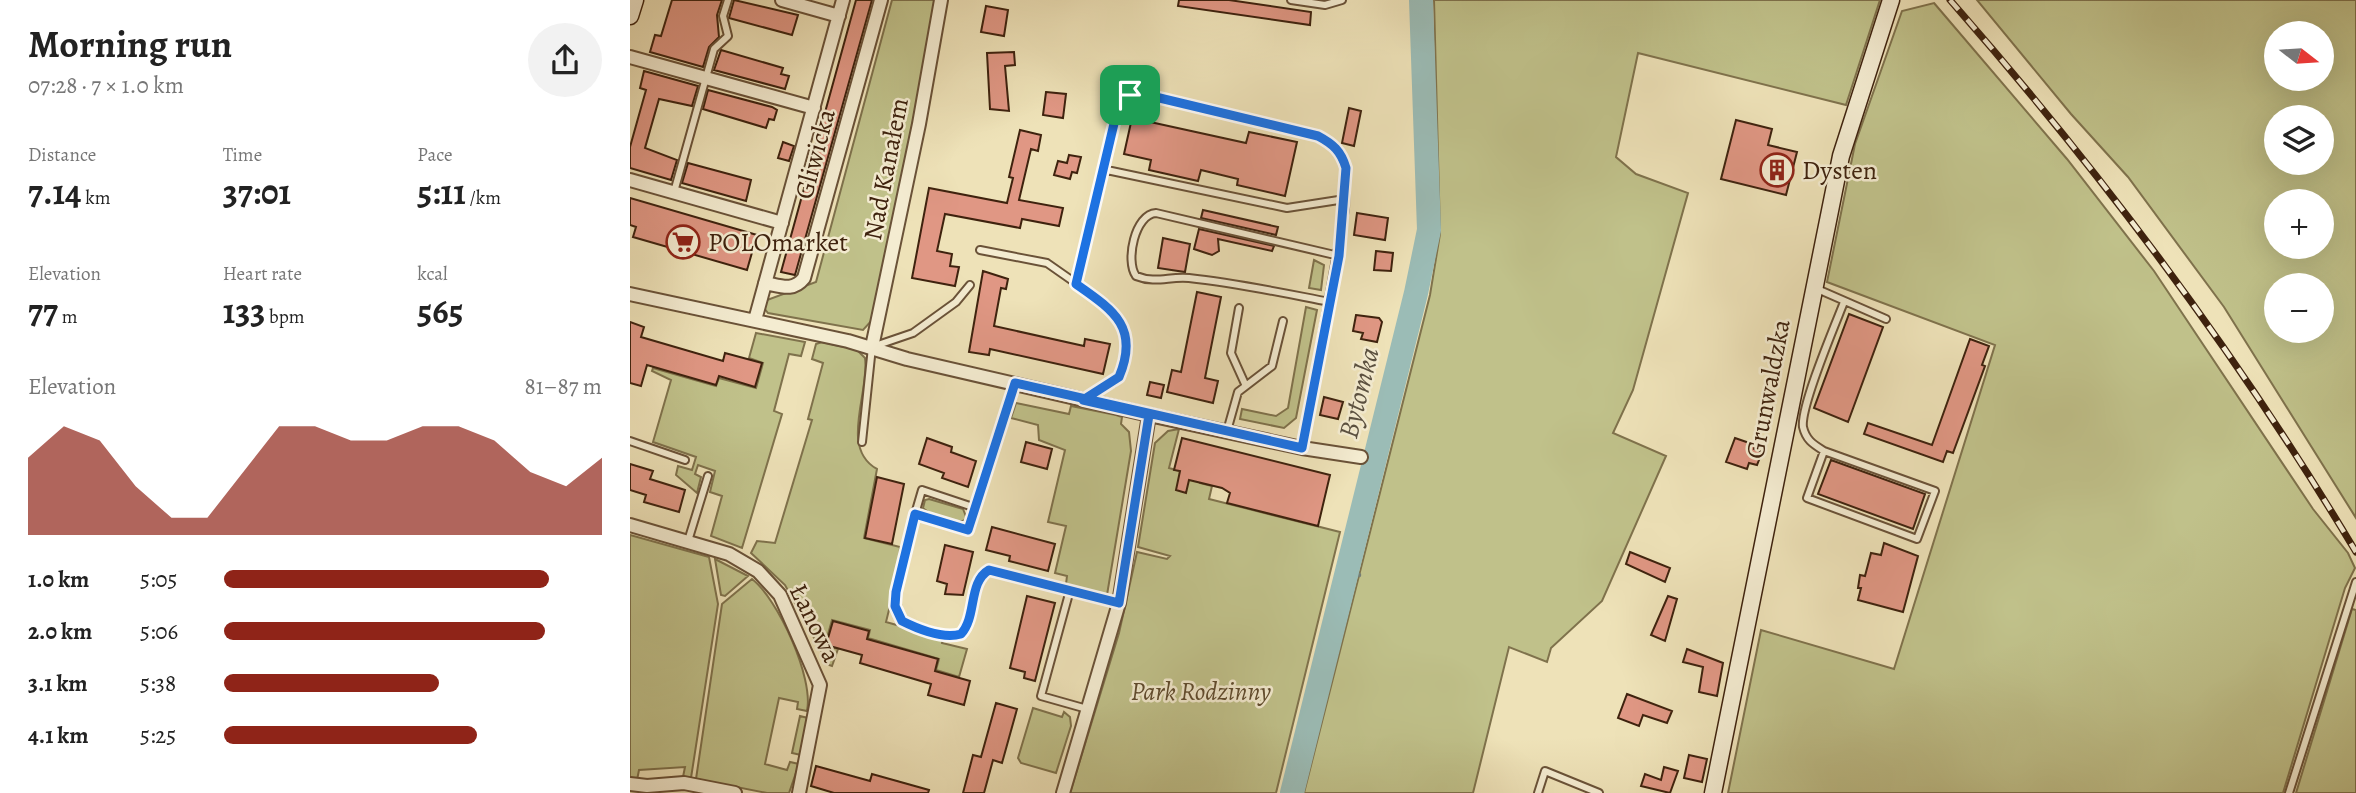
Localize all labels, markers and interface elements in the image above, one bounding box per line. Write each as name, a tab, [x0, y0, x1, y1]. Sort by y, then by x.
text: Morning run	[28, 18, 232, 70]
north arrow	[2264, 21, 2334, 91]
map controls	[2264, 21, 2334, 343]
button: share	[528, 23, 602, 97]
pin	[1100, 65, 1160, 125]
text: 07:28 · 7 × 1.0 km	[28, 70, 184, 101]
icon: arrive	[1111, 76, 1149, 114]
street label: Nad Kanałem	[855, 95, 917, 243]
street label: Gliwicka	[786, 105, 844, 203]
button: layers	[2264, 105, 2334, 175]
text: Distance	[28, 142, 96, 168]
text: Time	[223, 142, 262, 168]
text: Pace	[417, 142, 453, 168]
building icon: Dysten	[1758, 151, 1796, 189]
place label: Dysten	[1802, 153, 1877, 188]
text: 7.14	[28, 168, 82, 216]
text: 37:01	[223, 168, 291, 216]
text: 5:11	[417, 168, 466, 216]
text: km	[82, 185, 111, 211]
text: /km	[466, 185, 501, 211]
button: +	[2264, 189, 2334, 259]
supermarket icon: POLOmarket	[664, 223, 702, 261]
place label: POLOmarket	[708, 225, 848, 260]
text: Elevation	[28, 261, 101, 287]
text: Heart rate	[223, 261, 302, 287]
text: kcal	[417, 261, 448, 287]
button: −	[2264, 273, 2334, 343]
text: 77	[28, 287, 58, 335]
text: 133	[223, 287, 265, 335]
text: 565	[417, 287, 464, 335]
text: m	[58, 304, 77, 330]
text: bpm	[265, 304, 305, 330]
street label: Grunwaldzka	[1737, 316, 1799, 462]
water label: Bytomka	[1329, 343, 1389, 442]
text: Elevation	[28, 371, 116, 402]
text: 81–87 m	[524, 371, 602, 402]
text: 1.0 km	[28, 564, 89, 595]
text: 5:05	[140, 564, 178, 595]
street label: Łanowa	[781, 578, 849, 668]
text: 2.0 km	[28, 616, 92, 647]
text: 5:06	[140, 616, 178, 647]
text: 3.1 km	[28, 668, 88, 699]
text: 5:38	[140, 668, 176, 699]
park label: Park Rodzinny	[1131, 674, 1271, 709]
text: 4.1 km	[28, 720, 89, 751]
text: 5:25	[140, 720, 176, 751]

